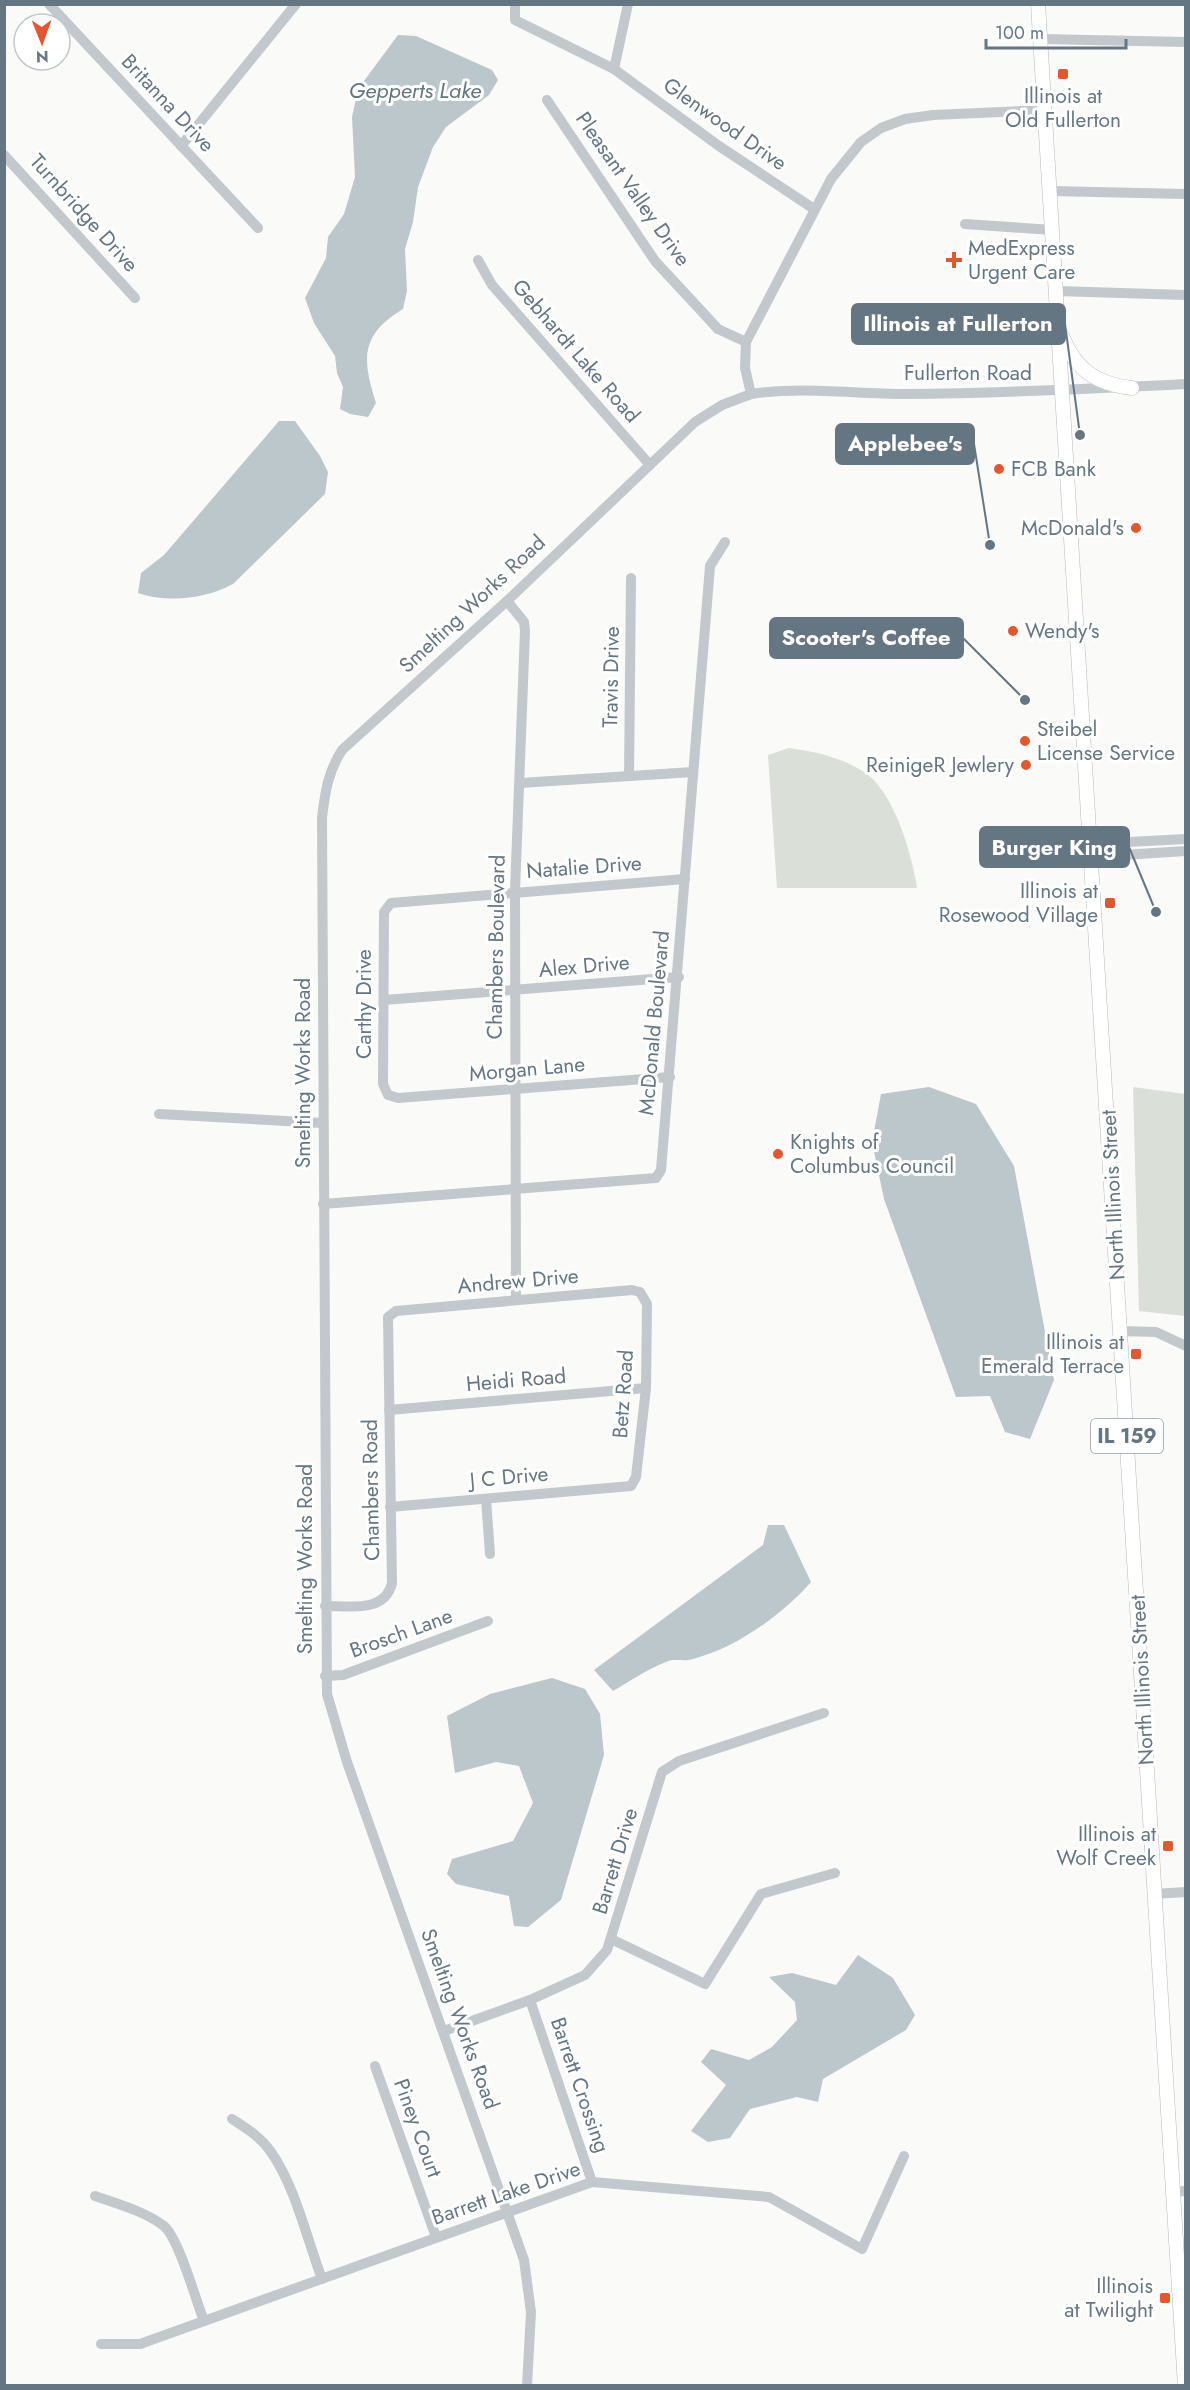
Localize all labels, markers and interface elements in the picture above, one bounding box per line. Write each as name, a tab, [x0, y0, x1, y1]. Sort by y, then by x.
north arrow	[12, 12, 72, 72]
scale bar	[986, 12, 1126, 50]
text: 100 m	[995, 20, 1044, 46]
text: N	[36, 45, 49, 68]
street label: Britanna Drive	[115, 47, 222, 159]
marker: Illinois at Old Fullerton	[1056, 67, 1070, 81]
street label: Glenwood Drive	[657, 70, 793, 178]
water label: Gepperts Lake	[349, 74, 481, 106]
place label: Illinois at Old Fullerton	[1005, 81, 1121, 135]
street label: Pleasant Valley Drive	[568, 106, 698, 272]
street label: Turnbridge Drive	[23, 147, 145, 279]
place label: MedExpress Urgent Care	[968, 233, 1076, 287]
marker: MedExpress Urgent Care	[945, 251, 963, 269]
street label: Gebhardt Lake Road	[505, 273, 647, 429]
callout: Illinois at Fullerton	[852, 304, 1065, 344]
text: Illinois at Fullerton	[863, 307, 1053, 339]
street label: Fullerton Road	[904, 358, 1032, 388]
callout: Applebee's	[836, 424, 974, 464]
text: Applebee's	[847, 427, 962, 459]
place label: FCB Bank	[1011, 454, 1097, 484]
marker: FCB Bank	[992, 462, 1006, 476]
place label: McDonald's	[1021, 513, 1124, 543]
marker: McDonald's	[1129, 521, 1143, 535]
street label: Smelting Works Road	[392, 528, 552, 680]
place label: Wendy's	[1025, 616, 1100, 646]
callout: Scooter's Coffee	[770, 618, 963, 658]
text: Scooter's Coffee	[781, 621, 951, 653]
marker: Wendy's	[1006, 624, 1020, 638]
street label: Travis Drive	[595, 626, 627, 728]
place label: Steibel License Service	[1037, 714, 1175, 768]
marker: Steibel License Service	[1018, 734, 1032, 748]
place label: ReinigeR Jewlery	[866, 750, 1015, 780]
marker: ReinigeR Jewlery	[1019, 758, 1033, 772]
callout: Burger King	[980, 827, 1129, 867]
text: Burger King	[991, 831, 1117, 863]
street label: Natalie Drive	[525, 848, 643, 886]
street label: Chambers Boulevard	[479, 854, 513, 1040]
place label: Illinois at Rosewood Village	[939, 876, 1098, 930]
marker: Illinois at Rosewood Village	[1103, 896, 1117, 910]
street label: McDonald Boulevard	[631, 930, 677, 1116]
street label: Alex Drive	[537, 947, 631, 985]
street label: Carthy Drive	[349, 949, 379, 1059]
street label: Smelting Works Road	[288, 978, 318, 1168]
street label: Morgan Lane	[468, 1049, 586, 1089]
street label: North Illinois Street	[1094, 1109, 1132, 1281]
place label: Knights of Columbus Council	[790, 1127, 954, 1181]
marker: Knights of Columbus Council	[771, 1147, 785, 1161]
street label: Andrew Drive	[456, 1261, 580, 1301]
place label: Illinois at Emerald Terrace	[981, 1327, 1124, 1381]
marker: Illinois at Emerald Terrace	[1129, 1347, 1143, 1361]
street label: Betz Road	[605, 1349, 641, 1439]
street label: Heidi Road	[465, 1361, 567, 1399]
street label: Chambers Road	[355, 1419, 387, 1561]
road number: IL 159	[1091, 1419, 1163, 1453]
street label: J C Drive	[465, 1459, 550, 1496]
street label: Smelting Works Road	[290, 1464, 320, 1654]
street label: North Illinois Street	[1123, 1594, 1161, 1766]
street label: Brosch Lane	[345, 1600, 457, 1665]
street label: Barrett Drive	[585, 1804, 645, 1918]
place label: Illinois at Wolf Creek	[1056, 1819, 1157, 1873]
marker: Illinois at Wolf Creek	[1161, 1839, 1175, 1853]
street label: Smelting Works Road	[413, 1924, 507, 2114]
street label: Barrett Crossing	[543, 2013, 617, 2157]
street label: Piney Court	[386, 2074, 450, 2182]
street label: Barrett Lake Drive	[428, 2153, 585, 2232]
place label: Illinois at Twilight	[1064, 2271, 1153, 2325]
marker: Illinois at Twilight	[1158, 2291, 1172, 2305]

